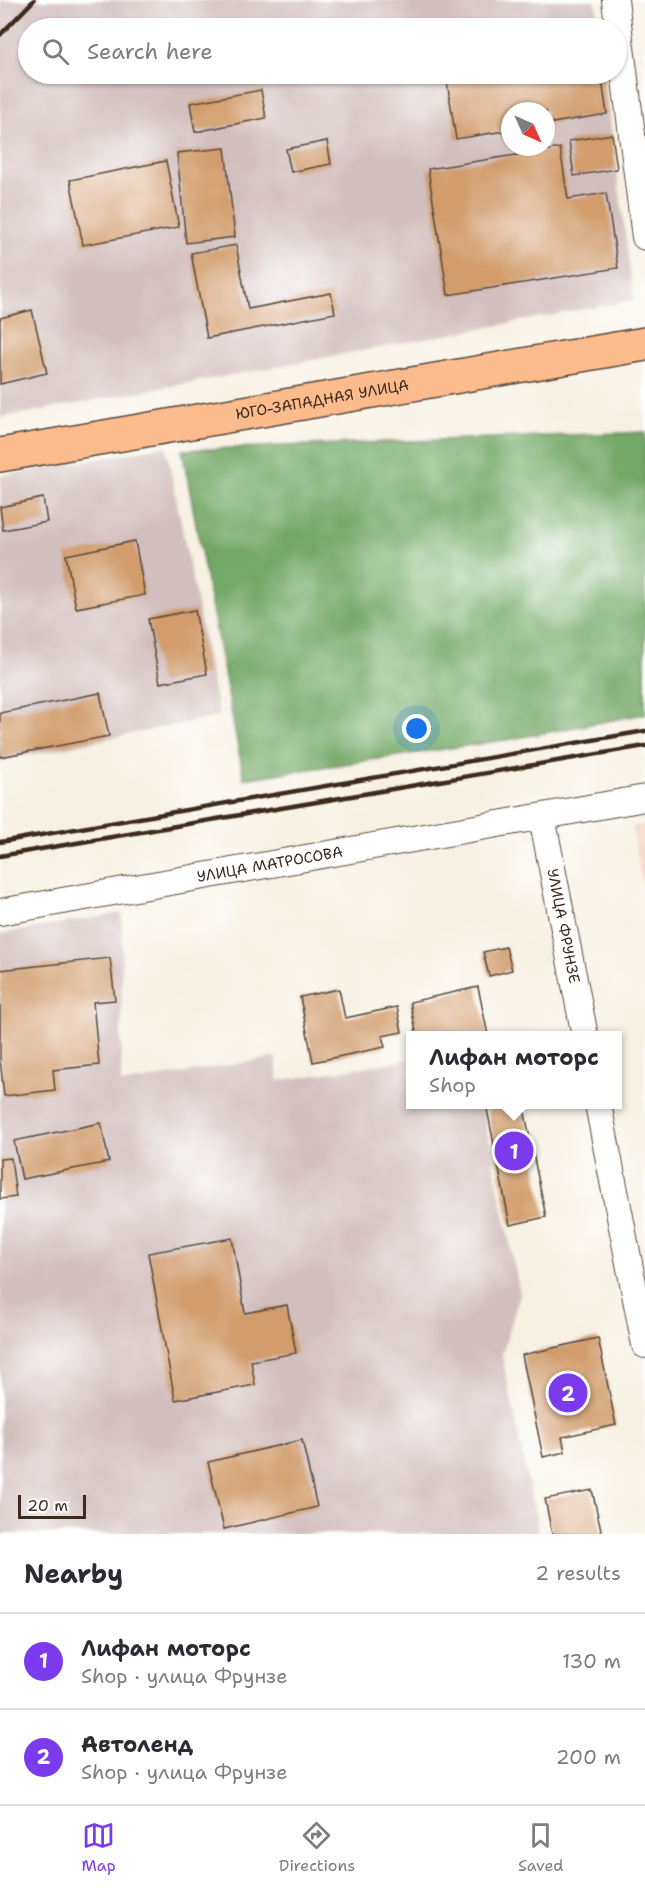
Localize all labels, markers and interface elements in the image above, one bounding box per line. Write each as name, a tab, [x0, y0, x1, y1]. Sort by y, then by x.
search box	[18, 18, 627, 84]
icon: search	[39, 35, 72, 68]
text: Search here	[87, 37, 213, 66]
north arrow	[501, 102, 555, 156]
street label: ЮГО-ЗАПАДНАЯ УЛИЦА	[234, 375, 411, 424]
your location	[402, 714, 431, 743]
street label: УЛИЦА МАТРОСОВА	[195, 842, 344, 887]
street label: УЛИЦА ФРУНЗЕ	[542, 867, 584, 985]
popup	[406, 1031, 622, 1109]
text: Лифан моторс	[429, 1043, 599, 1072]
text: Shop	[429, 1072, 476, 1098]
pin: 1	[494, 1128, 534, 1174]
pin: 2	[548, 1370, 588, 1416]
scale bar	[18, 1492, 86, 1520]
text: 20 m	[27, 1495, 68, 1516]
text: Nearby	[24, 1556, 123, 1591]
text: 2 results	[535, 1560, 621, 1586]
text: Лифан моторс	[81, 1634, 251, 1663]
text: 1	[39, 1648, 48, 1674]
text: 130 m	[562, 1648, 621, 1674]
text: Shop · улица Фрунзе	[81, 1663, 287, 1689]
text: Автоленд	[81, 1730, 193, 1759]
text: 2	[37, 1744, 51, 1770]
text: 200 m	[556, 1744, 621, 1770]
text: Shop · улица Фрунзе	[81, 1759, 287, 1785]
tab: Map	[82, 1819, 116, 1876]
tab: Directions	[279, 1819, 355, 1876]
tab: Saved	[518, 1819, 564, 1876]

